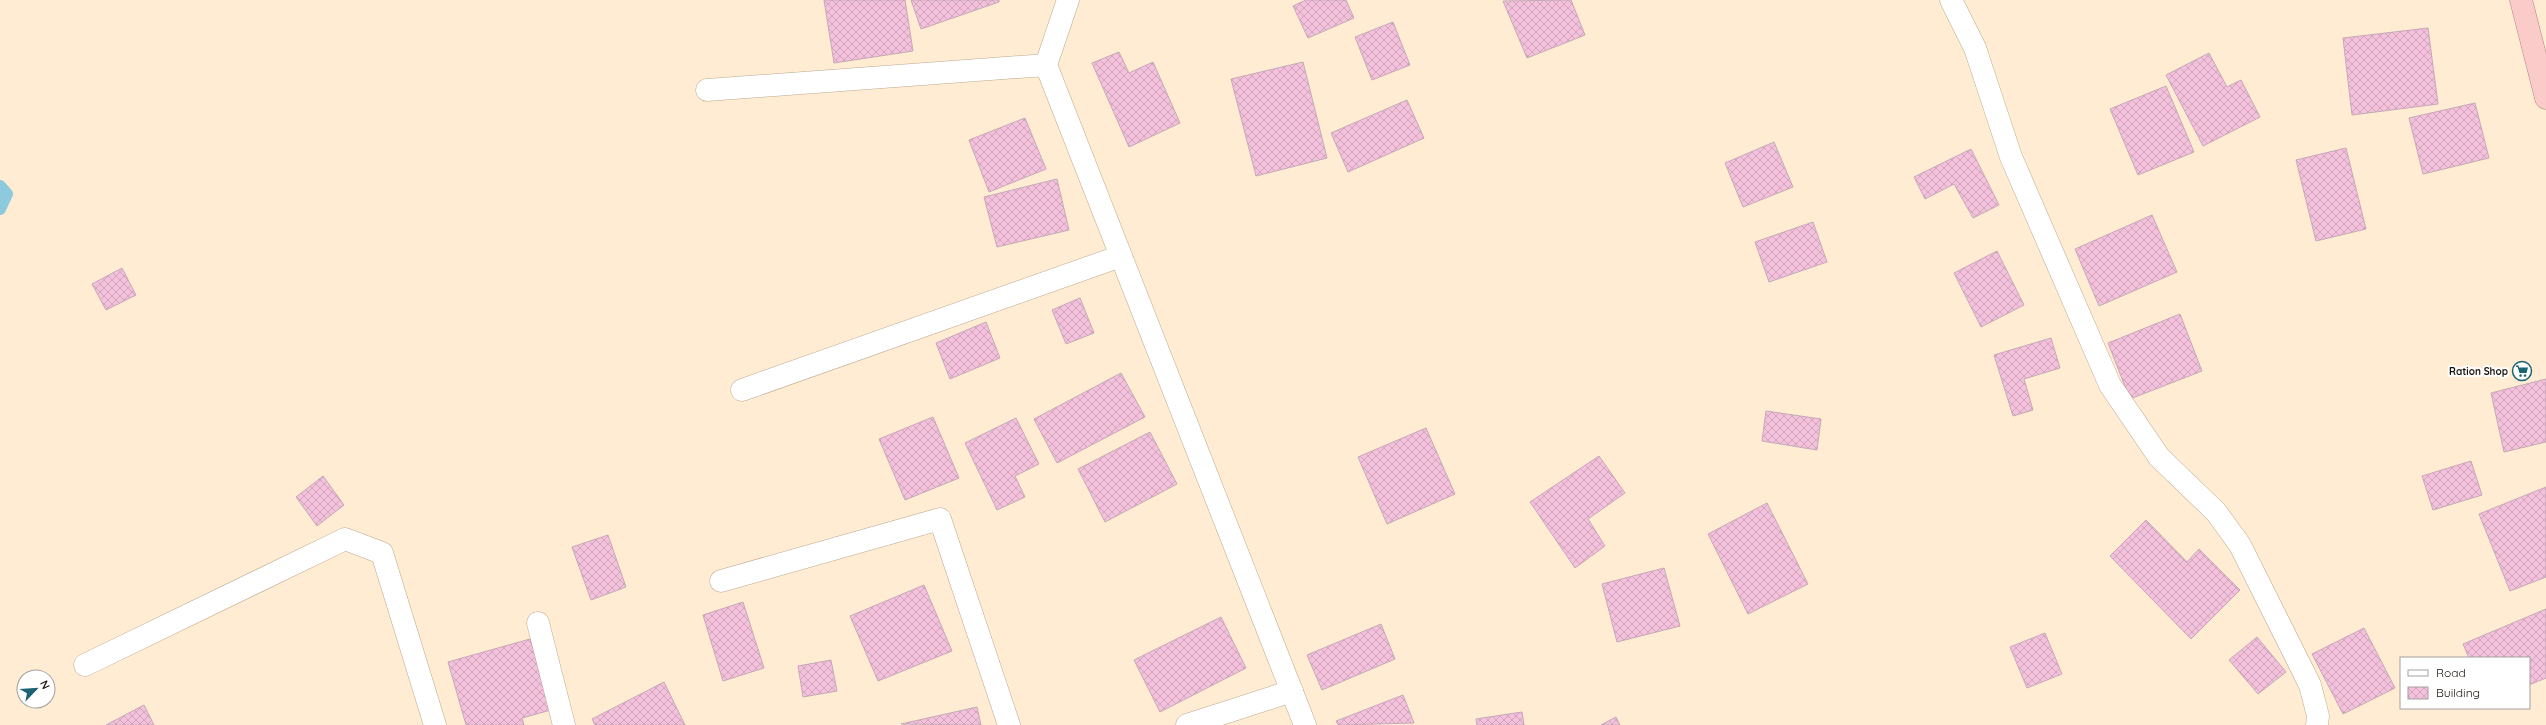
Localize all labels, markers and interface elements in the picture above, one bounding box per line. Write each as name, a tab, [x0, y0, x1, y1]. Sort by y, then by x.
supermarket icon: Ration Shop	[2511, 360, 2533, 382]
place label: Ration Shop	[2449, 365, 2508, 378]
legend	[2400, 657, 2530, 709]
text: Road	[2436, 665, 2466, 680]
north arrow	[16, 669, 56, 709]
text: N	[37, 678, 53, 691]
text: Building	[2436, 685, 2480, 700]

